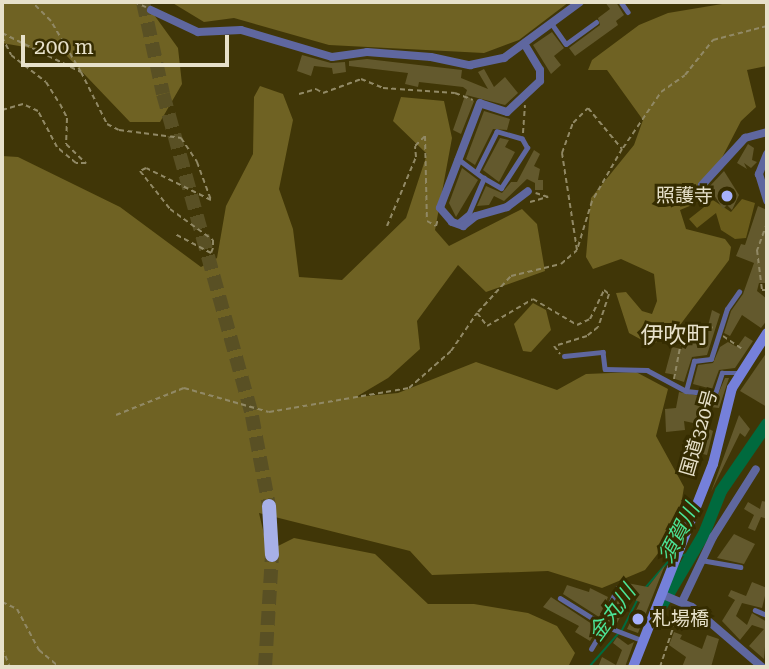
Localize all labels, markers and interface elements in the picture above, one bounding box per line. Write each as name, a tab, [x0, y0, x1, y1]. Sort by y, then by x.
scale bar	[24, 21, 233, 65]
text: 200 m	[34, 35, 94, 59]
place label: 照護寺	[656, 185, 713, 207]
marker: 照護寺	[719, 188, 735, 204]
district label: 伊吹町	[641, 322, 709, 350]
street label: 国道320号	[676, 387, 722, 479]
water label: 須賀川	[653, 499, 705, 567]
water label: 金丸川	[583, 580, 641, 646]
place label: 札場橋	[652, 608, 709, 630]
marker: 札場橋	[630, 611, 646, 627]

